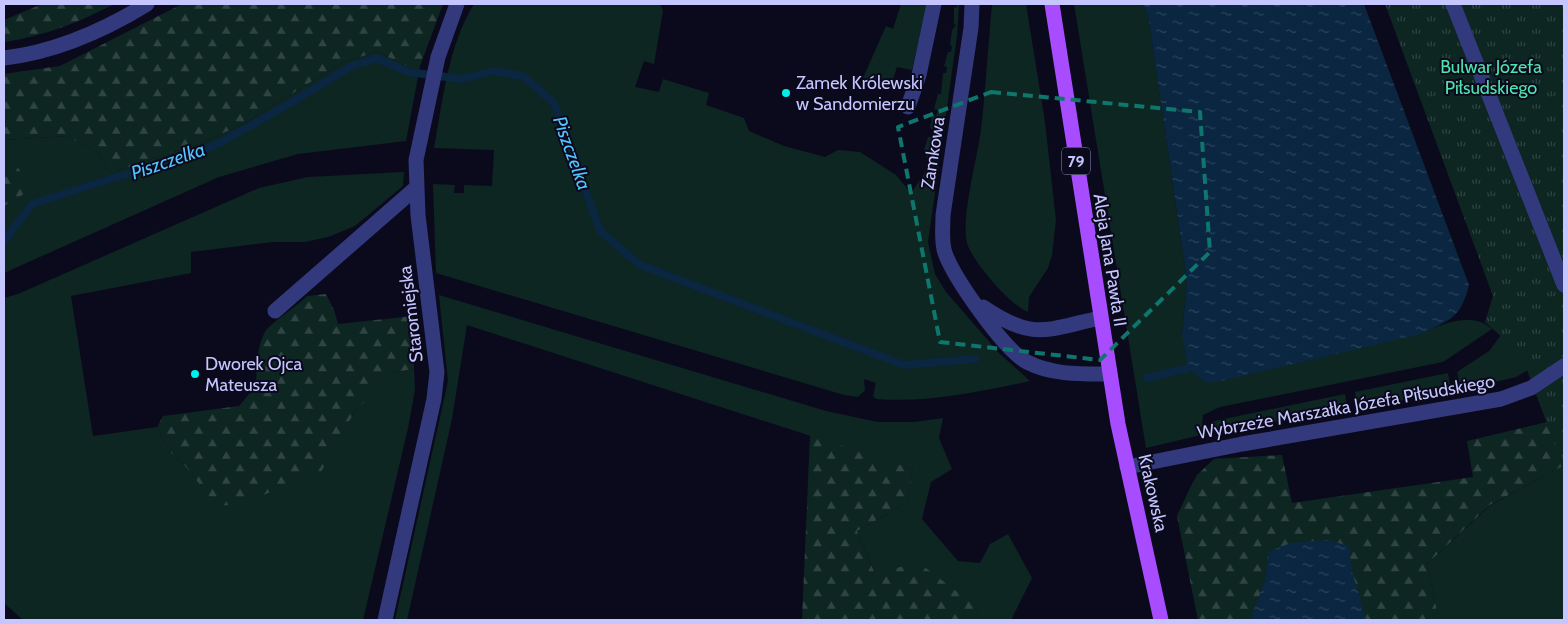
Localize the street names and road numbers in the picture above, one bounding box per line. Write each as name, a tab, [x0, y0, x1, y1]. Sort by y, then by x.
street label: Zamkowa	[916, 115, 950, 191]
road number: 79	[1062, 148, 1090, 175]
street label: Aleja Jana Pawła II	[1089, 192, 1131, 328]
street label: Staromiejska	[394, 264, 428, 363]
street label: Wybrzeże Marszałka Józefa Piłsudskiego	[1195, 370, 1497, 444]
street label: Krakowska	[1133, 452, 1173, 534]

